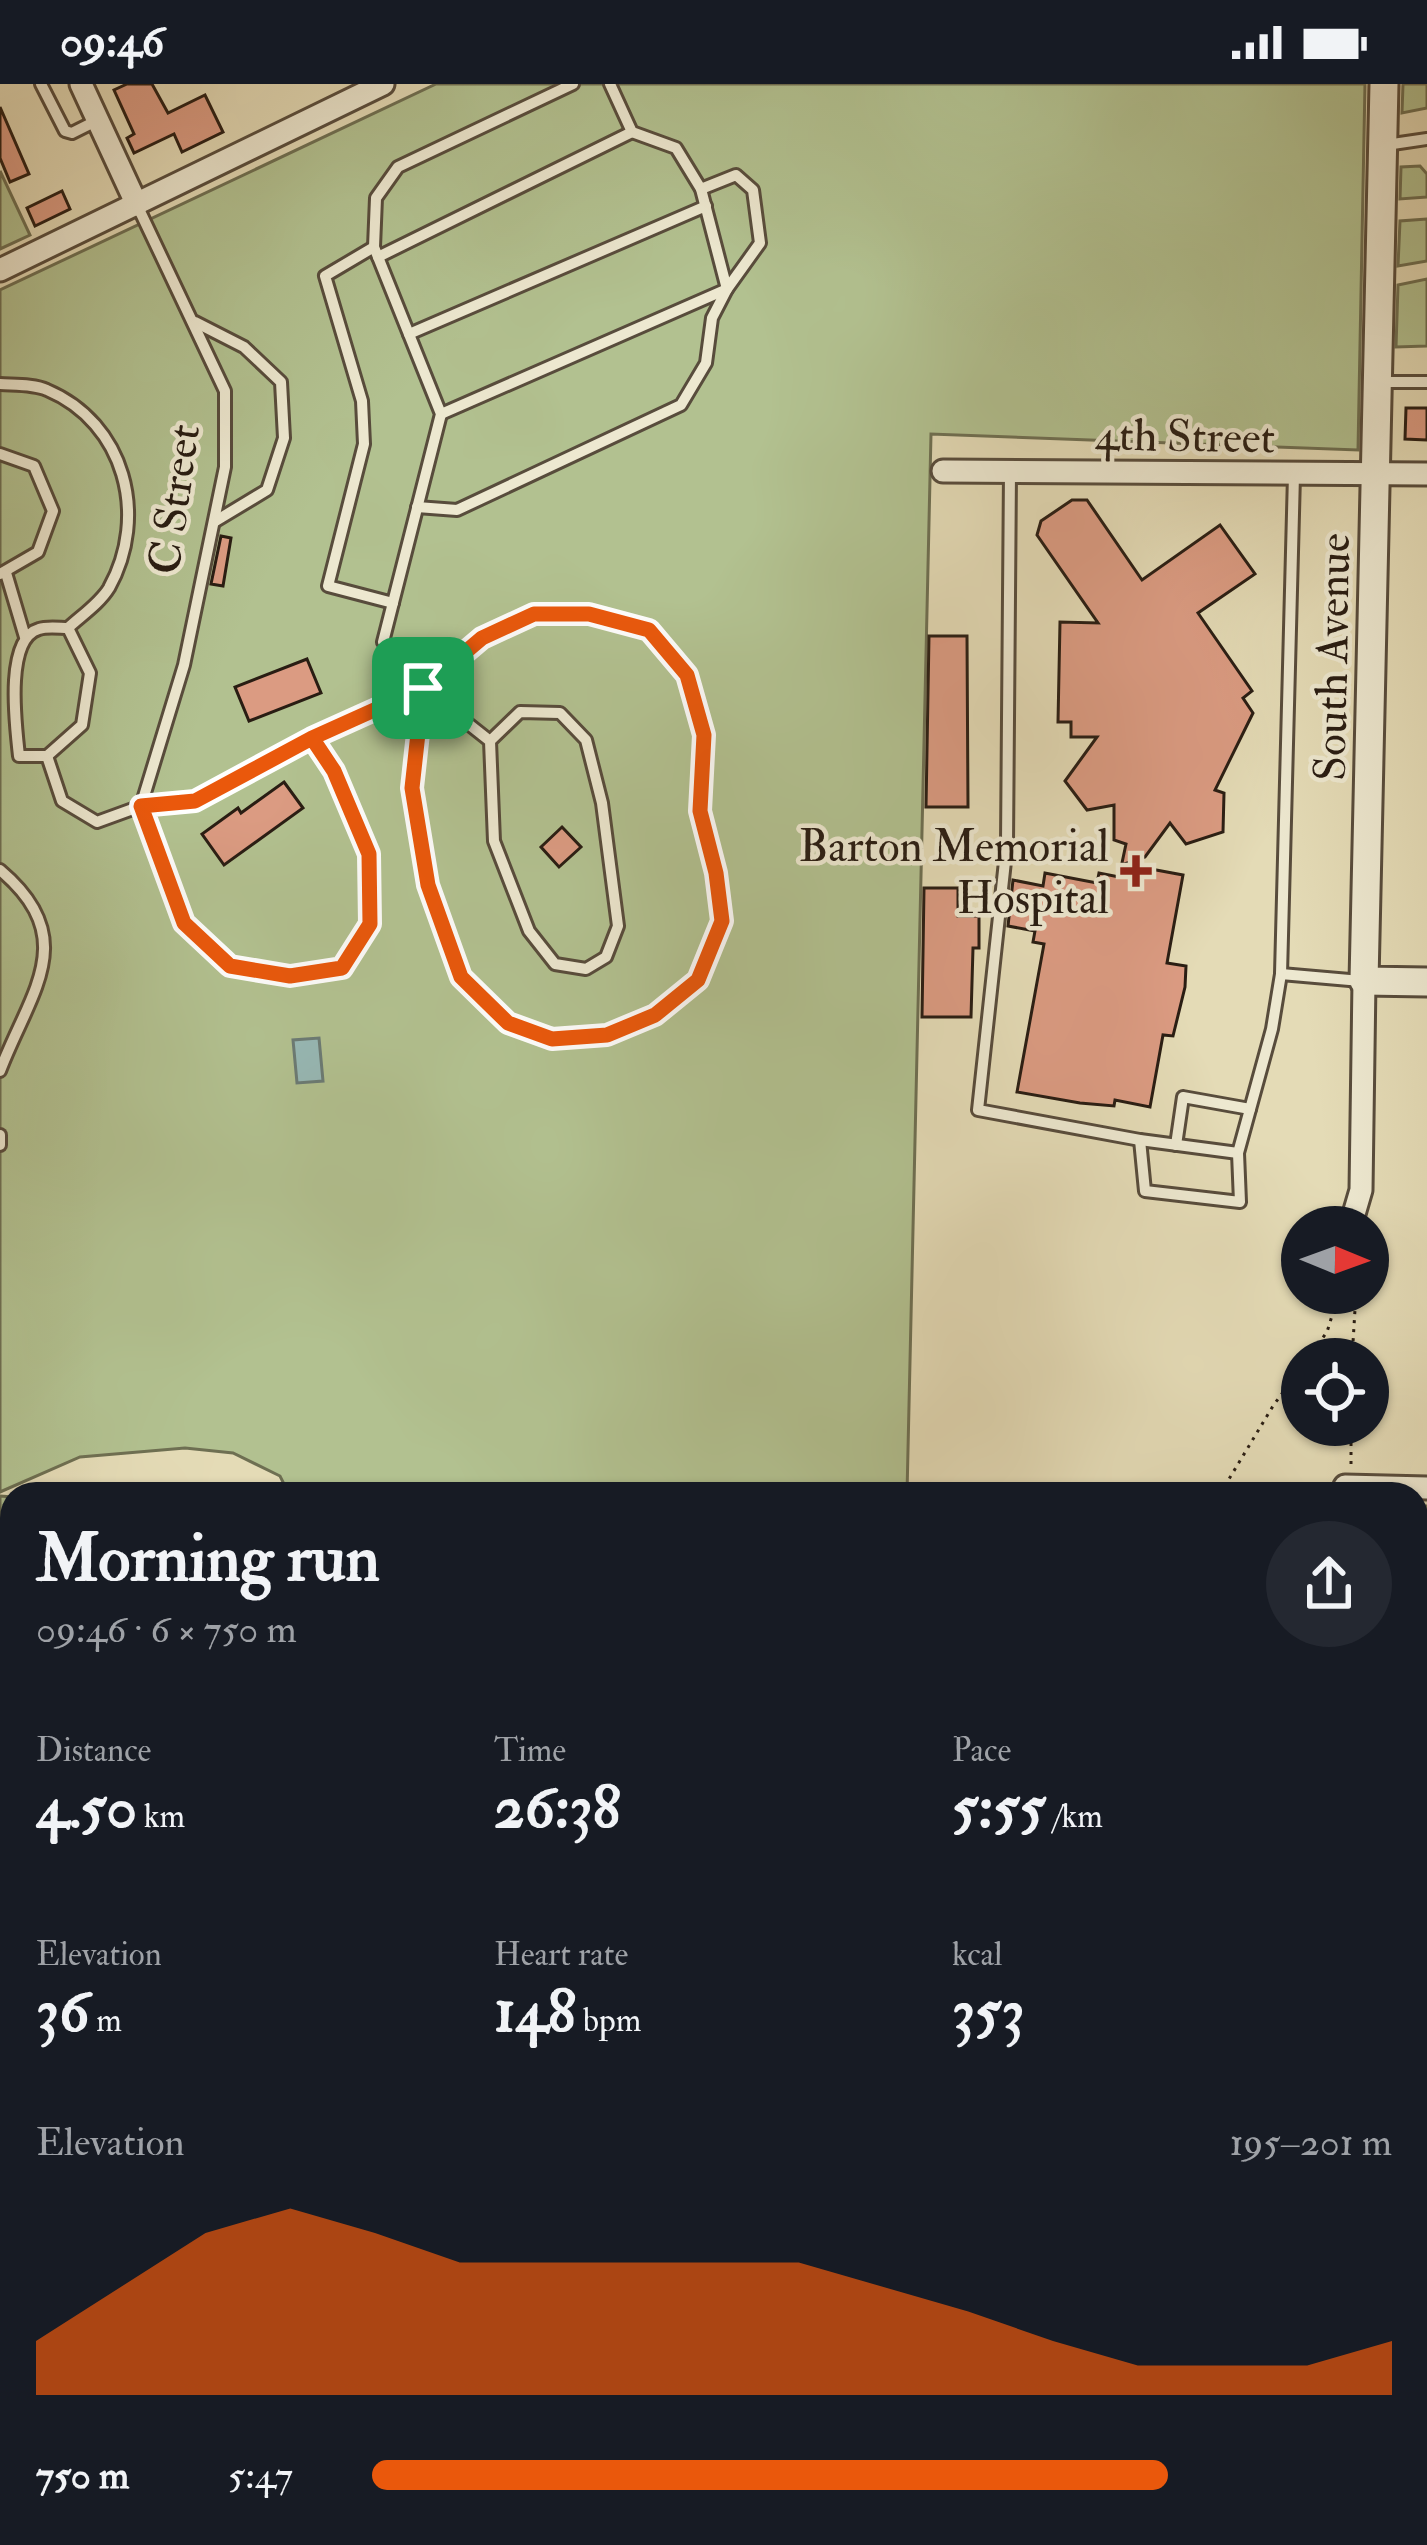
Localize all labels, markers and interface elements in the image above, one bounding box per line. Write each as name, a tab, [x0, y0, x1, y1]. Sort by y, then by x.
text: 09:46	[60, 14, 164, 70]
street label: 4th Street	[1094, 407, 1276, 467]
street label: C Street	[137, 421, 213, 578]
street label: South Avenue	[1303, 533, 1363, 781]
pin	[372, 637, 474, 739]
icon: arrive	[390, 655, 456, 721]
place label: Barton Memorial Hospital	[799, 819, 1109, 927]
marker: Barton Memorial Hospital	[1120, 855, 1152, 887]
north arrow	[1281, 1206, 1389, 1314]
map controls	[1281, 1206, 1389, 1446]
button: locate	[1281, 1338, 1389, 1446]
text: Morning run	[36, 1518, 380, 1601]
button: share	[1266, 1521, 1392, 1647]
text: 09:46 · 6 × 750 m	[36, 1605, 297, 1654]
text: Distance	[36, 1730, 151, 1771]
text: Time	[494, 1730, 566, 1771]
text: Pace	[952, 1730, 1011, 1771]
text: 4.50	[36, 1771, 137, 1846]
text: 26:38	[494, 1771, 621, 1846]
text: 5:55	[952, 1771, 1046, 1846]
text: km	[137, 1796, 185, 1837]
text: /km	[1046, 1796, 1103, 1837]
text: Elevation	[36, 1934, 162, 1975]
text: Heart rate	[494, 1934, 628, 1975]
text: kcal	[952, 1934, 1003, 1975]
text: 36	[36, 1975, 89, 2050]
text: 148	[494, 1975, 576, 2050]
text: 353	[952, 1975, 1024, 2050]
text: m	[89, 2000, 122, 2041]
text: bpm	[576, 2000, 641, 2041]
text: Elevation	[36, 2118, 185, 2167]
text: 195–201 m	[1229, 2118, 1392, 2167]
text: 750 m	[36, 2451, 129, 2500]
text: 5:47	[228, 2451, 293, 2500]

